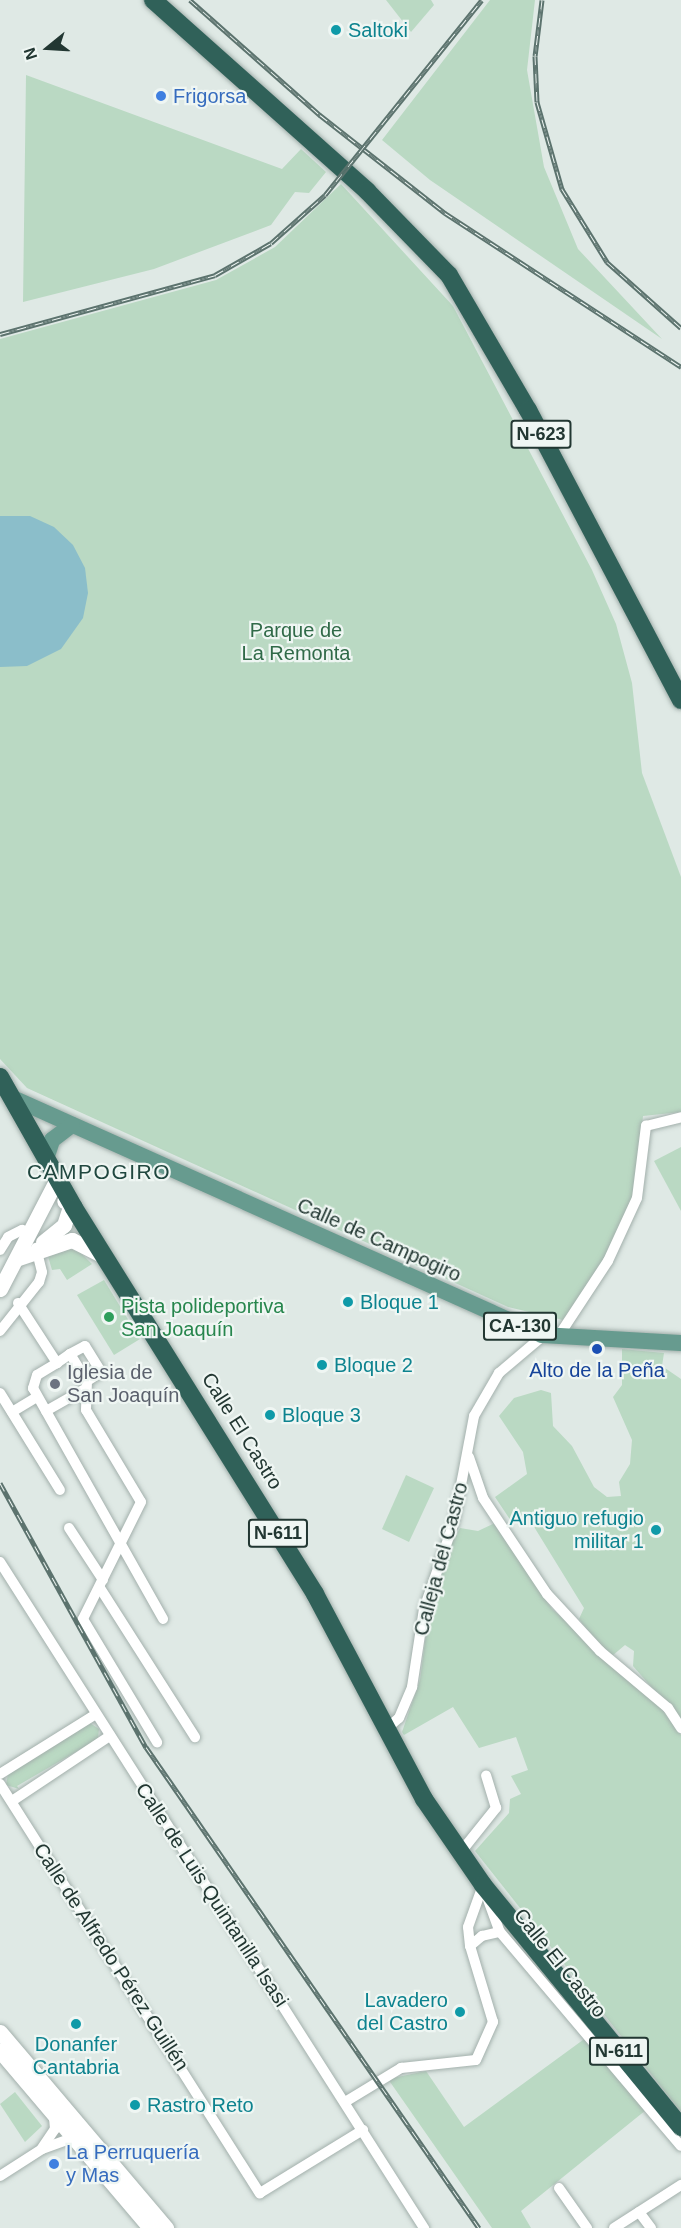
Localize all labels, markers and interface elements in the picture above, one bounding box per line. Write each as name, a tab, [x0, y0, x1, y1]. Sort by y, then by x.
north arrow	[18, 18, 78, 78]
place label: Saltoki	[348, 18, 408, 42]
marker: Saltoki	[329, 23, 343, 37]
text: N	[21, 46, 40, 62]
place label: Frigorsa	[173, 84, 246, 108]
marker: Frigorsa	[154, 89, 168, 103]
road number: N-623	[510, 419, 572, 449]
park label: Parque de La Remonta	[242, 619, 350, 666]
district label: CAMPOGIRO	[27, 1159, 171, 1185]
street label: Calle de Campogiro	[293, 1193, 465, 1287]
place label: Bloque 1	[360, 1290, 439, 1314]
place label: Pista polideportiva San Joaquín	[121, 1294, 284, 1341]
marker: Bloque 1	[341, 1295, 355, 1309]
marker: Pista polideportiva San Joaquín	[102, 1310, 116, 1324]
road number: CA-130	[482, 1311, 558, 1341]
marker: Alto de la Peña	[590, 1342, 604, 1356]
place label: Bloque 2	[334, 1353, 413, 1377]
marker: Bloque 2	[315, 1358, 329, 1372]
place label: Alto de la Peña	[529, 1358, 665, 1382]
place label: Iglesia de San Joaquín	[67, 1360, 179, 1407]
street label: Calle El Castro	[196, 1368, 288, 1494]
marker: Iglesia de San Joaquín	[48, 1377, 62, 1391]
place label: Bloque 3	[282, 1403, 361, 1427]
marker: Bloque 3	[263, 1408, 277, 1422]
street label: Calleja del Castro	[409, 1480, 473, 1638]
place label: Antiguo refugio militar 1	[509, 1506, 644, 1553]
road number: N-611	[246, 1518, 310, 1548]
marker: Antiguo refugio militar 1	[649, 1523, 663, 1537]
street label: Calle de Luis Quintanilla Isasi	[130, 1778, 294, 2012]
street label: Calle de Alfredo Pérez Guillén	[28, 1838, 194, 2076]
street label: Calle El Castro	[509, 1904, 611, 2022]
place label: Lavadero del Castro	[357, 1988, 448, 2035]
marker: Lavadero del Castro	[453, 2005, 467, 2019]
marker: Donanfer Cantabria	[69, 2017, 83, 2031]
place label: Donanfer Cantabria	[33, 2033, 119, 2080]
road number: N-611	[588, 2036, 650, 2066]
place label: Rastro Reto	[147, 2093, 254, 2117]
marker: Rastro Reto	[128, 2098, 142, 2112]
place label: La Perruquería y Mas	[66, 2140, 199, 2187]
marker: La Perruquería y Mas	[47, 2157, 61, 2171]

